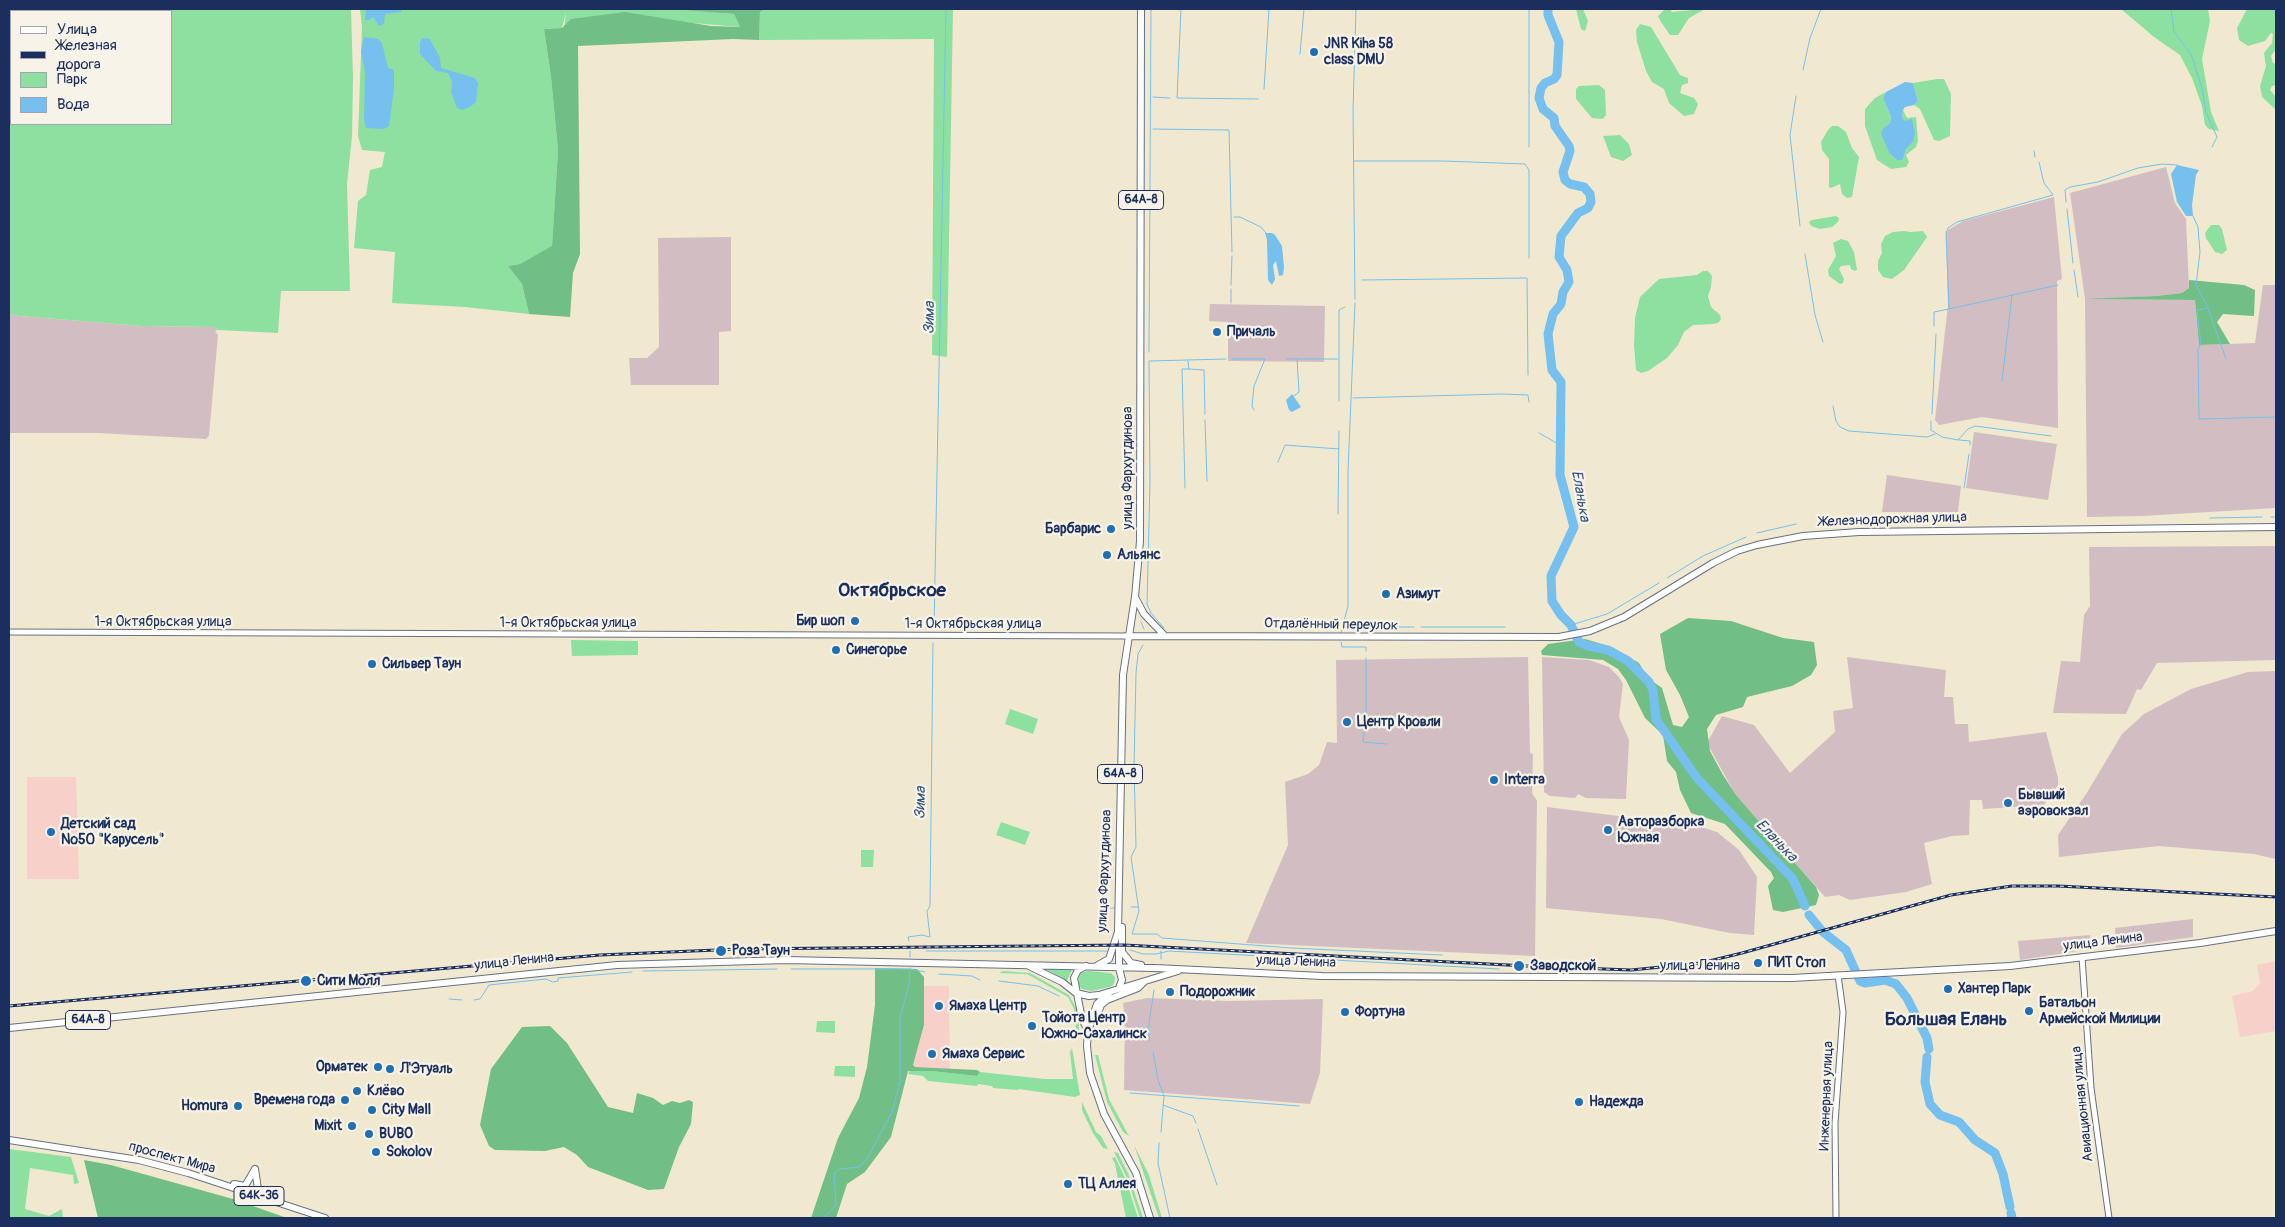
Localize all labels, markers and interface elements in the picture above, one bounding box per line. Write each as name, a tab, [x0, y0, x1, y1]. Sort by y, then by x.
legend	[10, 10, 172, 125]
text: Улица	[57, 20, 97, 39]
text: Железная дорога	[56, 36, 117, 74]
place label: JNR Kiha 58 class DMU	[1324, 36, 1393, 68]
marker: JNR Kiha 58 class DMU	[1308, 46, 1320, 58]
text: Парк	[57, 70, 88, 89]
text: Вода	[57, 95, 90, 114]
road number: 64А-8	[1118, 190, 1164, 210]
water label: Зима	[921, 302, 939, 334]
place label: Причаль	[1227, 324, 1276, 340]
marker: Причаль	[1211, 326, 1223, 338]
street label: улица Фархутдинова	[1120, 407, 1136, 529]
water label: Еланька	[1567, 469, 1593, 523]
street label: Железнодорожная улица	[1819, 509, 1967, 531]
place label: Барбарис	[1045, 521, 1101, 537]
marker: Барбарис	[1105, 523, 1117, 535]
place label: Альянс	[1117, 547, 1161, 563]
marker: Альянс	[1101, 549, 1113, 561]
district label: Октябрьское	[838, 580, 946, 602]
place label: Азимут	[1396, 586, 1440, 602]
marker: Азимут	[1380, 588, 1392, 600]
place label: Бир шоп	[796, 613, 845, 629]
street label: 1-я Октябрьская улица	[94, 614, 232, 630]
street label: 1-я Октябрьская улица	[499, 615, 637, 631]
marker: Бир шоп	[849, 615, 861, 627]
street label: Отдалённый переулок	[1264, 615, 1398, 635]
street label: 1-я Октябрьская улица	[904, 616, 1042, 632]
place label: Синегорье	[846, 642, 907, 658]
marker: Синегорье	[830, 644, 842, 656]
place label: Сильвер Таун	[382, 656, 461, 672]
marker: Сильвер Таун	[366, 658, 378, 670]
place label: Центр Кровли	[1357, 714, 1440, 730]
marker: Центр Кровли	[1341, 716, 1353, 728]
road number: 64А-8	[1098, 764, 1142, 784]
place label: Interra	[1504, 772, 1545, 788]
marker: Interra	[1488, 774, 1500, 786]
water label: Зима	[912, 787, 930, 819]
place label: Бывший аэровокзал	[2018, 787, 2088, 820]
marker: Бывший аэровокзал	[2002, 797, 2014, 809]
street label: улица Фархутдинова	[1094, 809, 1116, 933]
place label: Авторазборка Южная	[1618, 814, 1704, 846]
place label: Детский сад №50 "Карусель"	[61, 816, 165, 849]
water label: Еланька	[1752, 816, 1800, 866]
marker: Авторазборка Южная	[1602, 824, 1614, 836]
marker: Детский сад №50 "Карусель"	[45, 826, 57, 838]
street label: улица Ленина	[2062, 929, 2144, 955]
place label: Роза Таун	[732, 943, 790, 959]
marker: Роза Таун	[714, 944, 728, 958]
street label: улица Ленина	[473, 949, 555, 975]
street label: улица Ленина	[1256, 952, 1336, 972]
place label: ПИТ Стоп	[1768, 955, 1826, 971]
marker: ПИТ Стоп	[1752, 957, 1764, 969]
place label: Заводской	[1530, 958, 1596, 974]
street label: улица Ленина	[1660, 958, 1740, 974]
marker: Заводской	[1512, 959, 1526, 973]
place label: Сити Молл	[317, 973, 380, 989]
marker: Сити Молл	[299, 974, 313, 988]
place label: Хантер Парк	[1958, 981, 2031, 997]
marker: Хантер Парк	[1942, 983, 1954, 995]
place label: Подорожник	[1180, 984, 1255, 1000]
marker: Подорожник	[1164, 986, 1176, 998]
place label: Батальон Армейской Милиции	[2039, 995, 2160, 1028]
place label: Ямаха Центр	[949, 998, 1027, 1014]
marker: Ямаха Центр	[933, 1000, 945, 1012]
place label: Фортуна	[1355, 1004, 1405, 1020]
marker: Батальон Армейской Милиции	[2023, 1005, 2035, 1017]
marker: Фортуна	[1339, 1006, 1351, 1018]
district label: Большая Елань	[1885, 1009, 2007, 1031]
road number: 64А-8	[66, 1010, 110, 1030]
place label: Тойота Центр Южно-Сахалинск	[1042, 1010, 1147, 1042]
marker: Тойота Центр Южно-Сахалинск	[1026, 1020, 1038, 1032]
street label: Инженерная улица	[1817, 1041, 1837, 1151]
street label: Авиационная улица	[2069, 1045, 2097, 1163]
place label: Ямаха Сервис	[942, 1046, 1025, 1062]
marker: Ямаха Сервис	[926, 1048, 938, 1060]
place label: Орматек	[316, 1059, 368, 1075]
marker: Орматек	[372, 1061, 384, 1073]
place label: Л'Этуаль	[400, 1061, 453, 1077]
marker: Л'Этуаль	[384, 1063, 396, 1075]
place label: Клёво	[367, 1083, 404, 1099]
marker: Клёво	[351, 1085, 363, 1097]
place label: Времена года	[254, 1092, 335, 1108]
marker: Времена года	[339, 1094, 351, 1106]
place label: Надежда	[1589, 1094, 1644, 1110]
marker: Надежда	[1573, 1096, 1585, 1108]
place label: Homura	[181, 1098, 228, 1114]
marker: Homura	[232, 1100, 244, 1112]
place label: City Mall	[382, 1102, 431, 1118]
marker: City Mall	[366, 1104, 378, 1116]
place label: Mixit	[314, 1118, 342, 1134]
marker: Mixit	[346, 1120, 358, 1132]
place label: BUBO	[379, 1126, 413, 1142]
marker: BUBO	[363, 1128, 375, 1140]
street label: проспект Мира	[127, 1138, 217, 1178]
place label: Sokolov	[386, 1144, 432, 1160]
marker: Sokolov	[370, 1146, 382, 1158]
place label: ТЦ Аллея	[1078, 1176, 1136, 1192]
marker: ТЦ Аллея	[1062, 1178, 1074, 1190]
road number: 64К-36	[234, 1186, 284, 1206]

